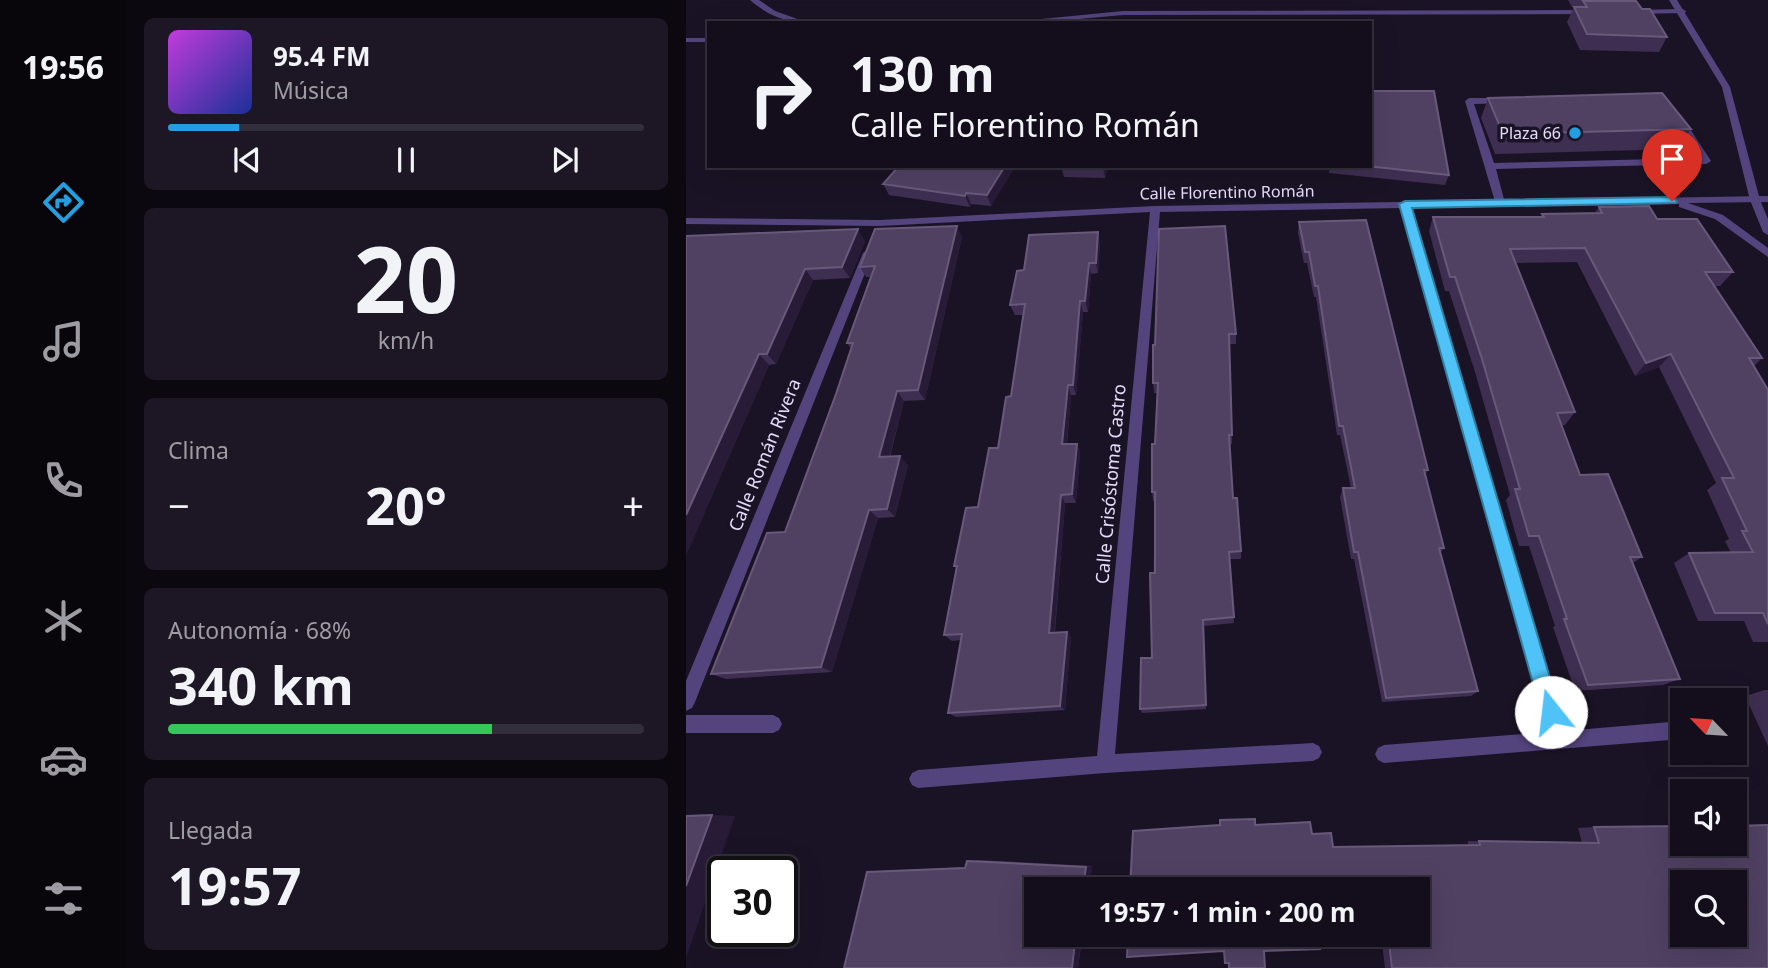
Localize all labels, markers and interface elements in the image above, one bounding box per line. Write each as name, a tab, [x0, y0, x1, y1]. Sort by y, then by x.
text: 95.4 FM	[273, 38, 370, 74]
text: 130 m	[850, 40, 995, 106]
text: 19:56	[22, 45, 104, 88]
icon: right	[735, 49, 826, 140]
text: Música	[273, 74, 349, 106]
text: Calle Florentino Román	[850, 103, 1200, 146]
place label: Plaza 66	[1499, 122, 1561, 144]
marker: Plaza 66	[1567, 125, 1583, 141]
pin	[1642, 129, 1702, 201]
icon: arrive	[1653, 140, 1691, 178]
icon: previous	[228, 141, 266, 179]
icon: pause	[387, 141, 425, 179]
icon: next	[546, 141, 584, 179]
icon: directions	[39, 178, 88, 227]
street label: Calle Florentino Román	[1139, 179, 1315, 205]
text: 20	[354, 216, 458, 340]
icon: music	[39, 317, 88, 366]
text: km/h	[378, 324, 434, 356]
street label: Calle Román Rivera	[722, 375, 806, 535]
street label: Calle Crisóstoma Castro	[1089, 383, 1131, 585]
text: Clima	[168, 434, 229, 466]
icon: phone	[39, 456, 88, 505]
text: 20°	[365, 469, 447, 540]
text: −	[168, 479, 190, 531]
text: +	[622, 479, 644, 531]
icon: climate	[39, 596, 88, 645]
text: Autonomía · 68%	[168, 614, 351, 646]
text: 340 km	[168, 649, 354, 720]
position arrow	[1514, 675, 1588, 749]
north arrow	[1670, 688, 1746, 765]
map controls	[1670, 688, 1747, 947]
icon: car	[39, 735, 88, 784]
button: sound	[1670, 779, 1747, 856]
text: Llegada	[168, 814, 253, 846]
text: 19:57	[168, 849, 302, 920]
speed limit sign: 30	[707, 856, 798, 947]
button: search	[1670, 870, 1747, 947]
icon: filters	[39, 874, 88, 923]
text: 19:57 · 1 min · 200 m	[1099, 894, 1355, 930]

